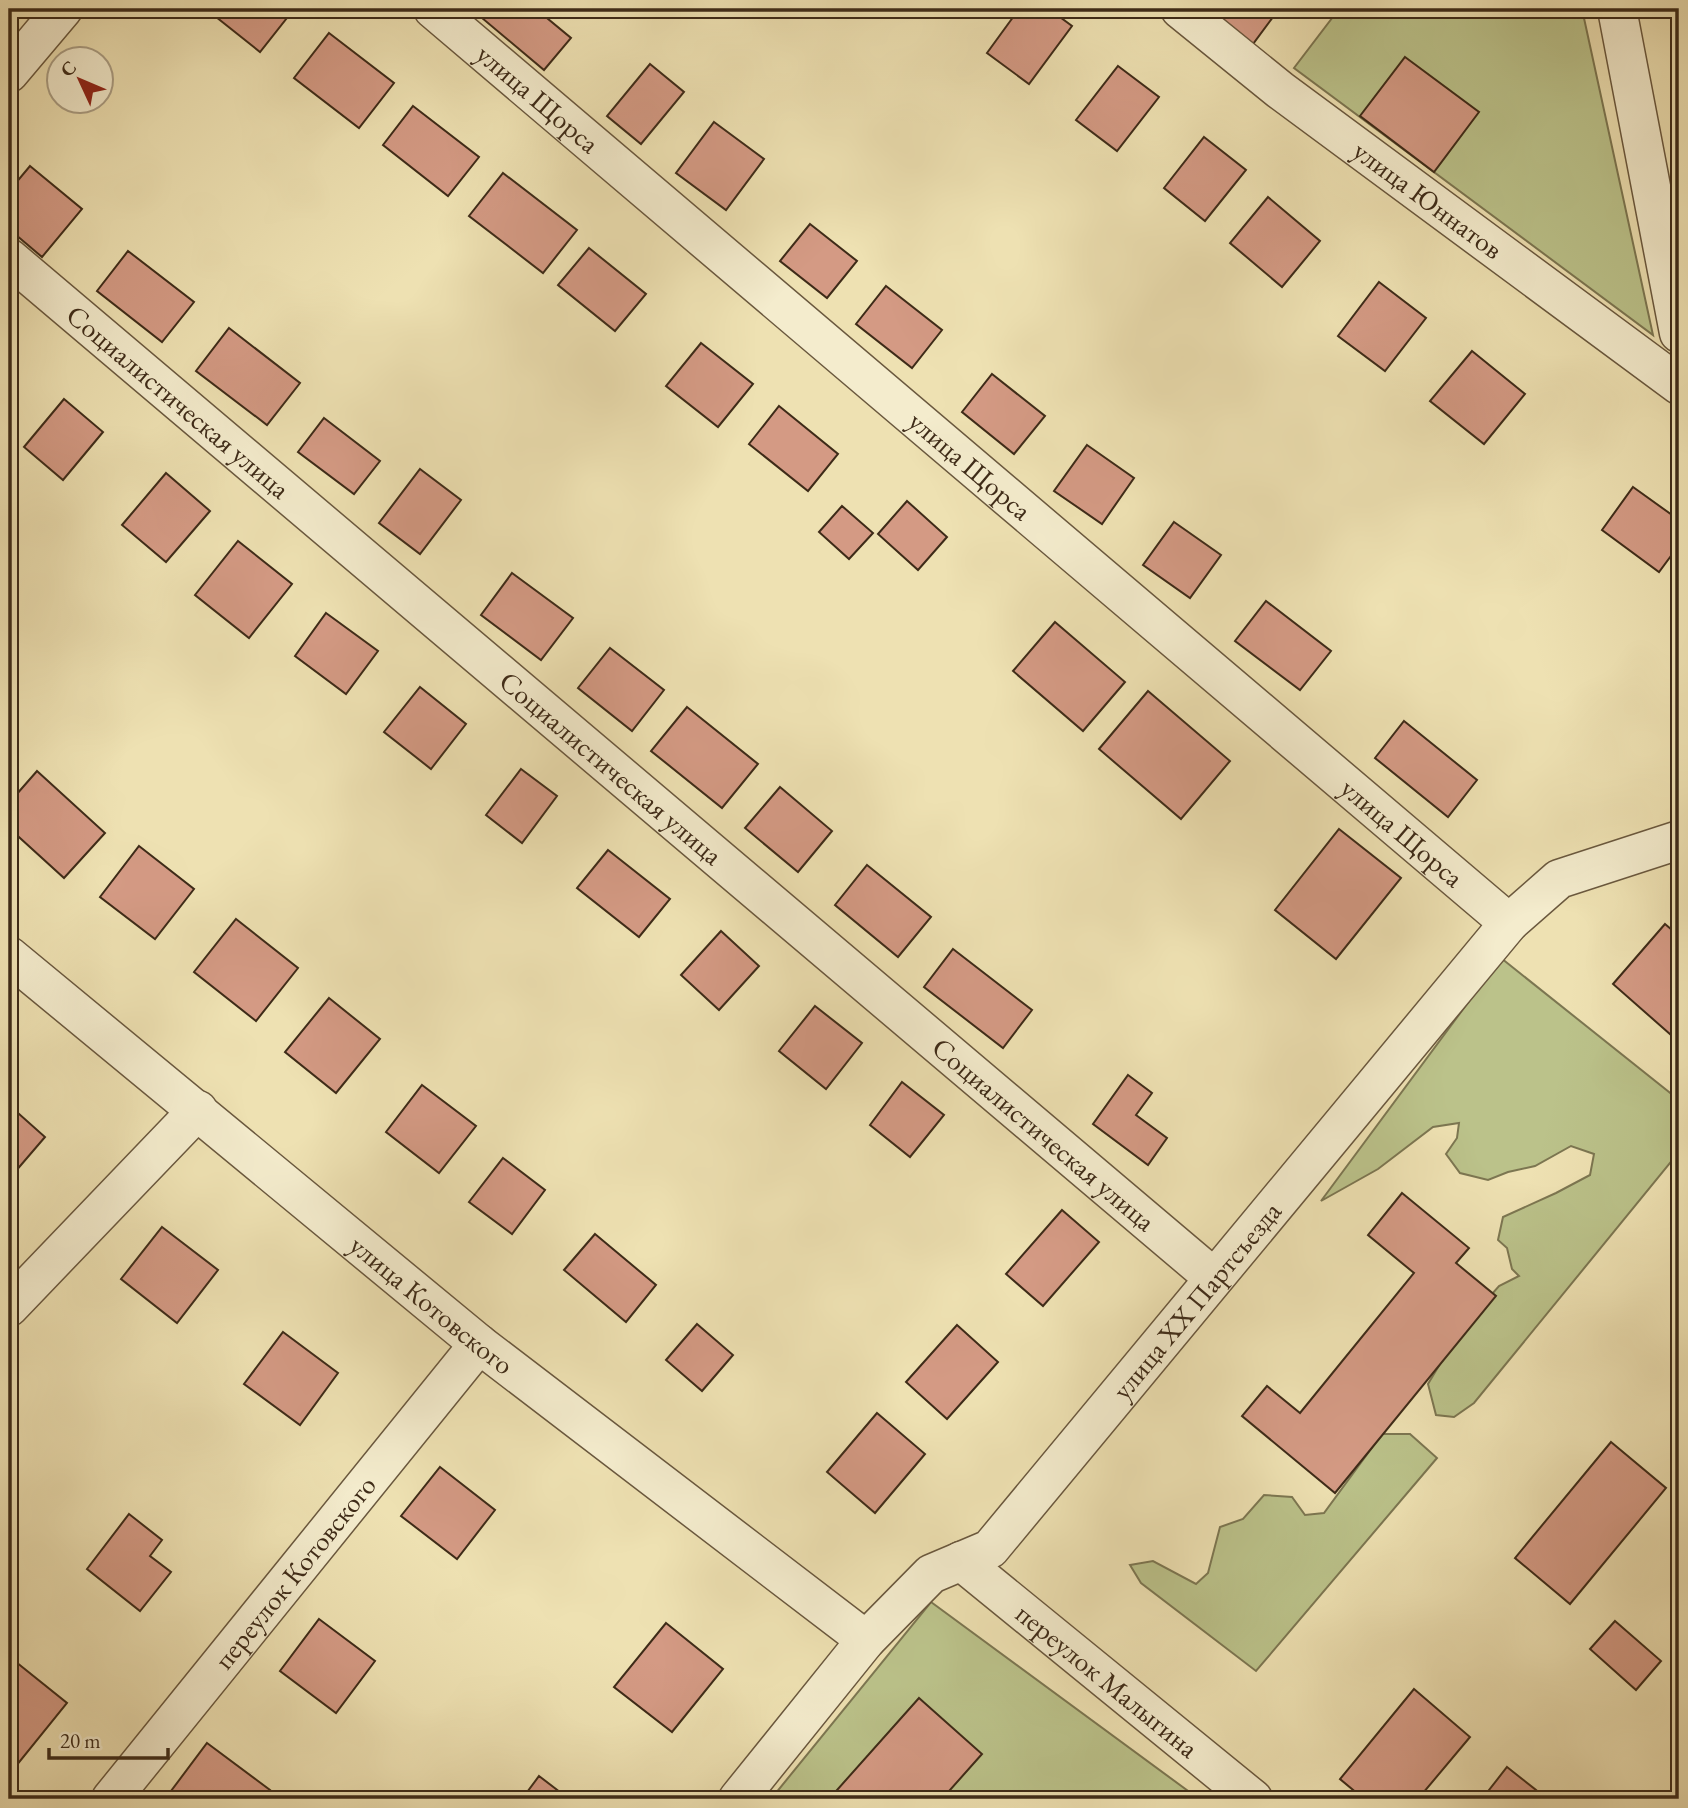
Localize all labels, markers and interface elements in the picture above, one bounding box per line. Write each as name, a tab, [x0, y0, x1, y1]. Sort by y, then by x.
street label: улица Щорса	[469, 36, 608, 161]
north arrow	[46, 46, 116, 116]
text: С	[54, 55, 82, 82]
street label: улица Юннатов	[1346, 132, 1510, 267]
street label: Социалистическая улица	[59, 297, 298, 507]
street label: улица Щорса	[901, 403, 1040, 528]
street label: Социалистическая улица	[492, 663, 731, 873]
street label: улица Щорса	[1333, 770, 1472, 895]
street label: Социалистическая улица	[925, 1029, 1164, 1239]
street label: улица XX Партсъезда	[1104, 1193, 1289, 1407]
street label: улица Котовского	[342, 1227, 521, 1382]
street label: переулок Котовского	[205, 1468, 384, 1676]
street label: переулок Малыгина	[1009, 1595, 1207, 1766]
scale bar	[49, 1717, 168, 1761]
text: 20 m	[60, 1727, 101, 1754]

